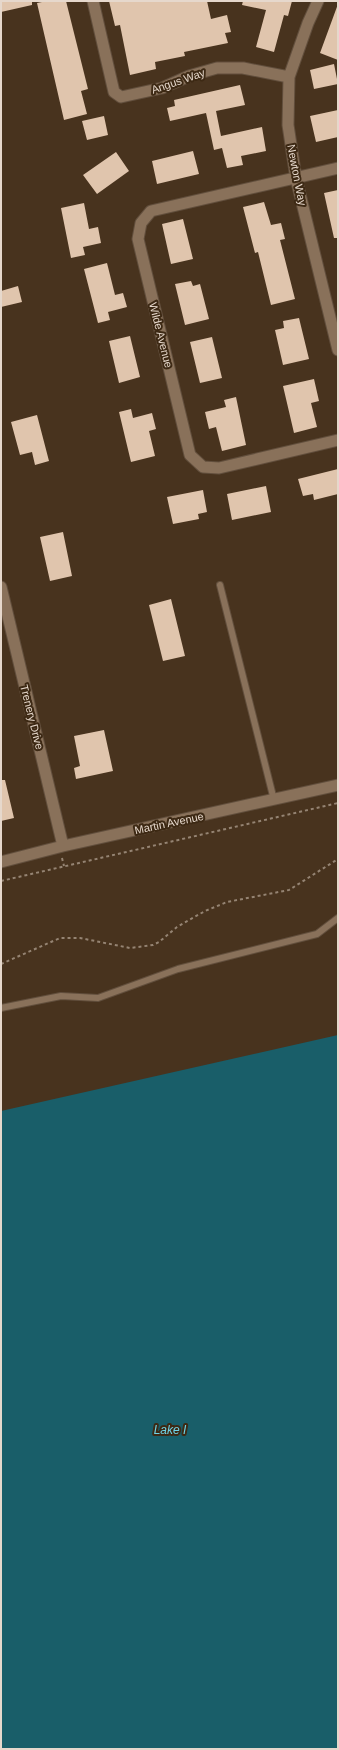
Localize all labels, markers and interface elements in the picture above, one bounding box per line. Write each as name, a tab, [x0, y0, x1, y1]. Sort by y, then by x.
street label: Angus Way	[150, 66, 207, 96]
street label: Newton Way	[285, 143, 309, 207]
street label: Wilde Avenue	[147, 301, 175, 369]
street label: Trenery Drive	[18, 683, 46, 751]
street label: Martin Avenue	[133, 810, 205, 836]
water label: Lake I	[154, 1423, 187, 1437]

